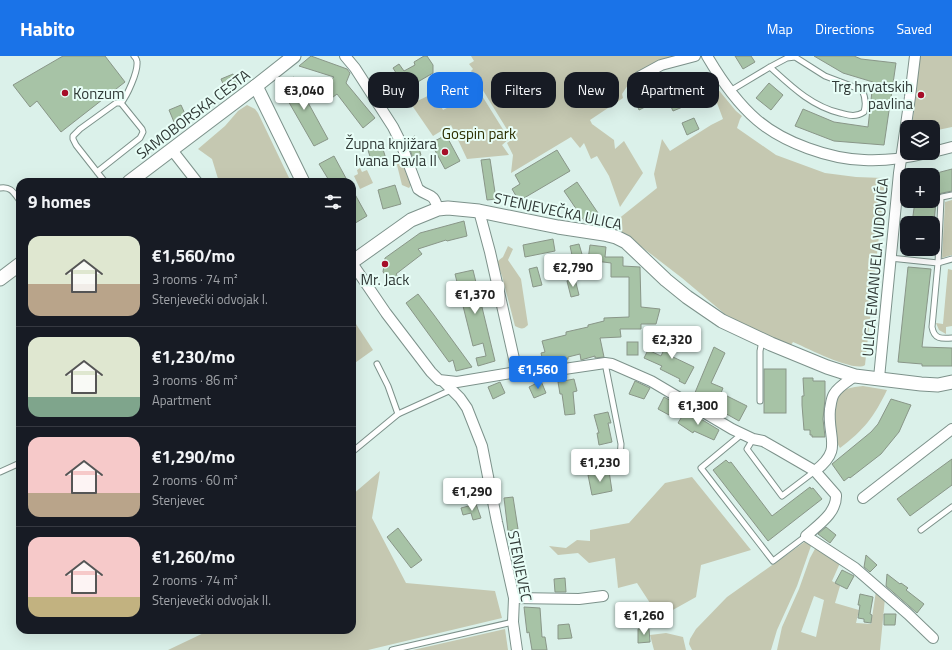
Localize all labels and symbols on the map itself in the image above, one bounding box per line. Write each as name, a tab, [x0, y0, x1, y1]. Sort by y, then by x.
street label: SAMOBORSKA CESTA	[131, 63, 255, 165]
place label: Trg hrvatskih pavlina	[832, 75, 913, 115]
pin: €3,040	[271, 77, 337, 111]
place label: Konzum	[73, 82, 125, 105]
marker: Konzum	[60, 88, 70, 98]
marker: Trg hrvatskih pavlina	[916, 90, 926, 100]
park label: Gospin park	[442, 122, 516, 145]
place label: Župna knjižara Ivana Pavla II	[346, 132, 437, 172]
marker: Župna knjižara Ivana Pavla II	[440, 147, 450, 157]
street label: ULICA EMANUELA VIDOVIĆA	[856, 176, 894, 357]
street label: STENJEVEČKA ULICA	[492, 186, 624, 236]
pin: €2,790	[540, 254, 606, 288]
marker: Mr. Jack	[380, 259, 390, 269]
place label: Mr. Jack	[360, 268, 410, 291]
pin: €1,370	[442, 281, 508, 315]
pin: €2,320	[639, 326, 705, 360]
pin: €1,560	[505, 356, 571, 390]
pin: €1,300	[665, 392, 731, 426]
pin: €1,230	[567, 449, 633, 483]
pin: €1,290	[439, 478, 505, 512]
street label: STENJEVEC	[502, 528, 538, 604]
pin: €1,260	[611, 602, 677, 636]

